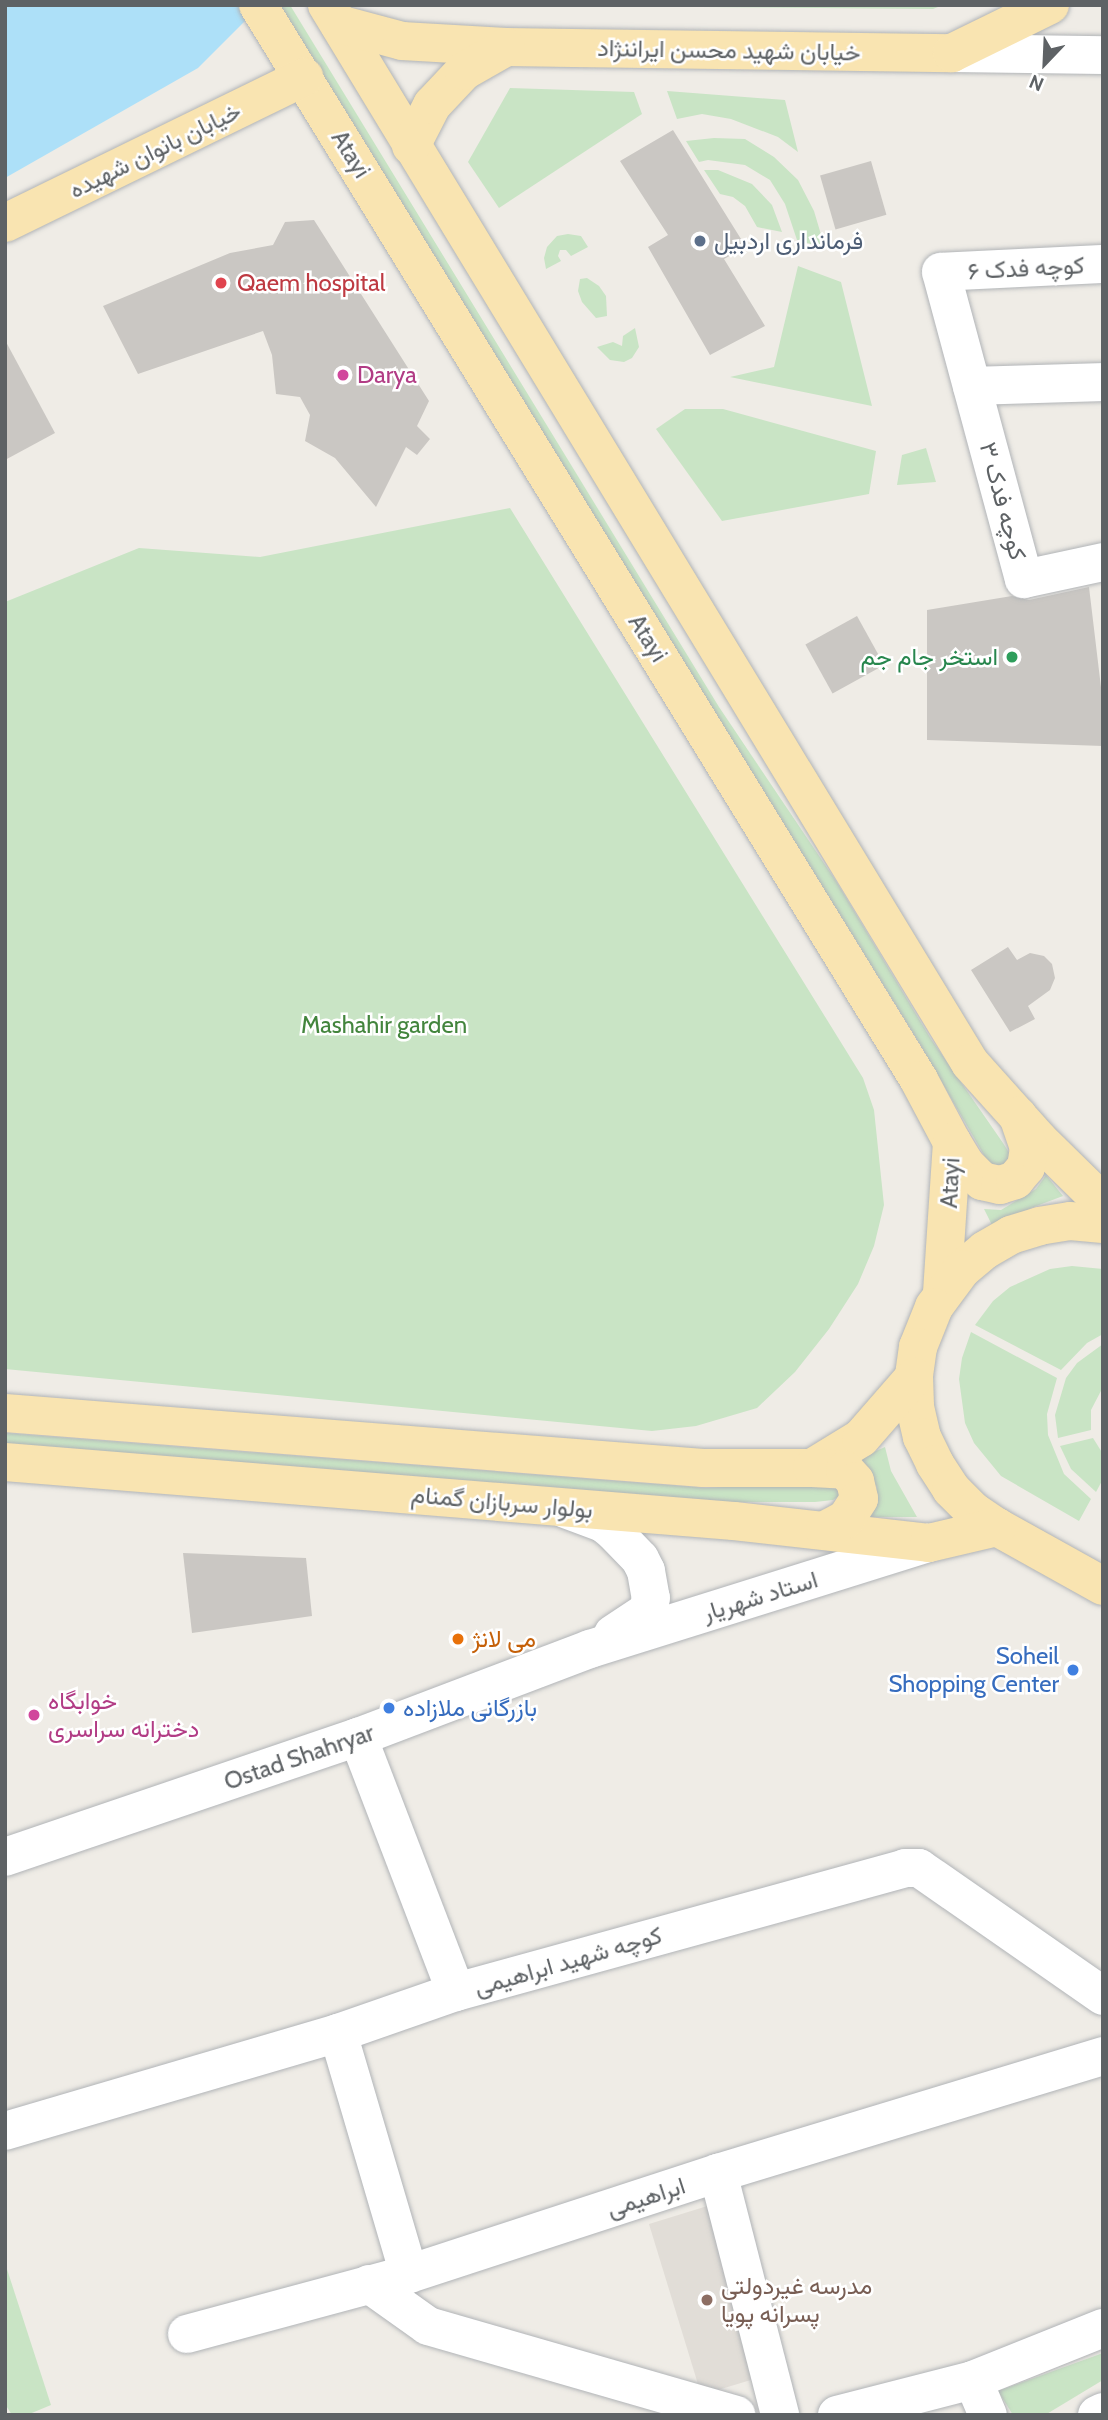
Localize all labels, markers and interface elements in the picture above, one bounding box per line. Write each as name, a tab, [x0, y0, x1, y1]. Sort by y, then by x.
north arrow	[1010, 28, 1080, 98]
street label: خیابان شهید محسن ایراننژاد	[597, 33, 861, 67]
text: N	[1026, 70, 1047, 96]
street label: خیابان بانوان شهیده	[64, 96, 246, 204]
street label: Atayi	[325, 125, 377, 183]
place label: فرمانداری اردبیل	[714, 227, 863, 255]
marker: فرمانداری اردبیل	[692, 233, 708, 249]
street label: کوچه فدک ۶	[967, 251, 1085, 285]
place label: Qaem hospital	[237, 269, 385, 297]
marker: Qaem hospital	[211, 273, 231, 293]
place label: Darya	[357, 361, 417, 389]
marker: Darya	[335, 367, 351, 383]
street label: کوچه فدک ۳	[973, 439, 1033, 563]
street label: Atayi	[622, 609, 674, 667]
place label: استخر جام جم	[861, 643, 998, 671]
marker: استخر جام جم	[1004, 649, 1020, 665]
park label: Mashahir garden	[301, 1011, 467, 1039]
street label: Atayi	[934, 1157, 966, 1209]
street label: بولوار سربازان گمنام	[410, 1480, 594, 1524]
street label: استاد شهریار	[699, 1565, 821, 1627]
place label: می لانژ	[472, 1625, 536, 1653]
marker: می لانژ	[450, 1631, 466, 1647]
place label: Soheil Shopping Center	[889, 1642, 1059, 1698]
marker: Soheil Shopping Center	[1065, 1662, 1081, 1678]
place label: خوابگاه دخترانه سراسری	[48, 1687, 199, 1743]
place label: بازرگانی ملازاده	[403, 1694, 537, 1722]
marker: بازرگانی ملازاده	[381, 1700, 397, 1716]
marker: خوابگاه دخترانه سراسری	[26, 1707, 42, 1723]
street label: Ostad Shahryar	[220, 1718, 378, 1796]
street label: کوچه شهید ابراهیمی	[471, 1920, 665, 2002]
street label: ابراهیمی	[603, 2171, 689, 2223]
place label: مدرسه غیردولتی پسرانه پویا	[721, 2272, 872, 2328]
marker: مدرسه غیردولتی پسرانه پویا	[699, 2292, 715, 2308]

